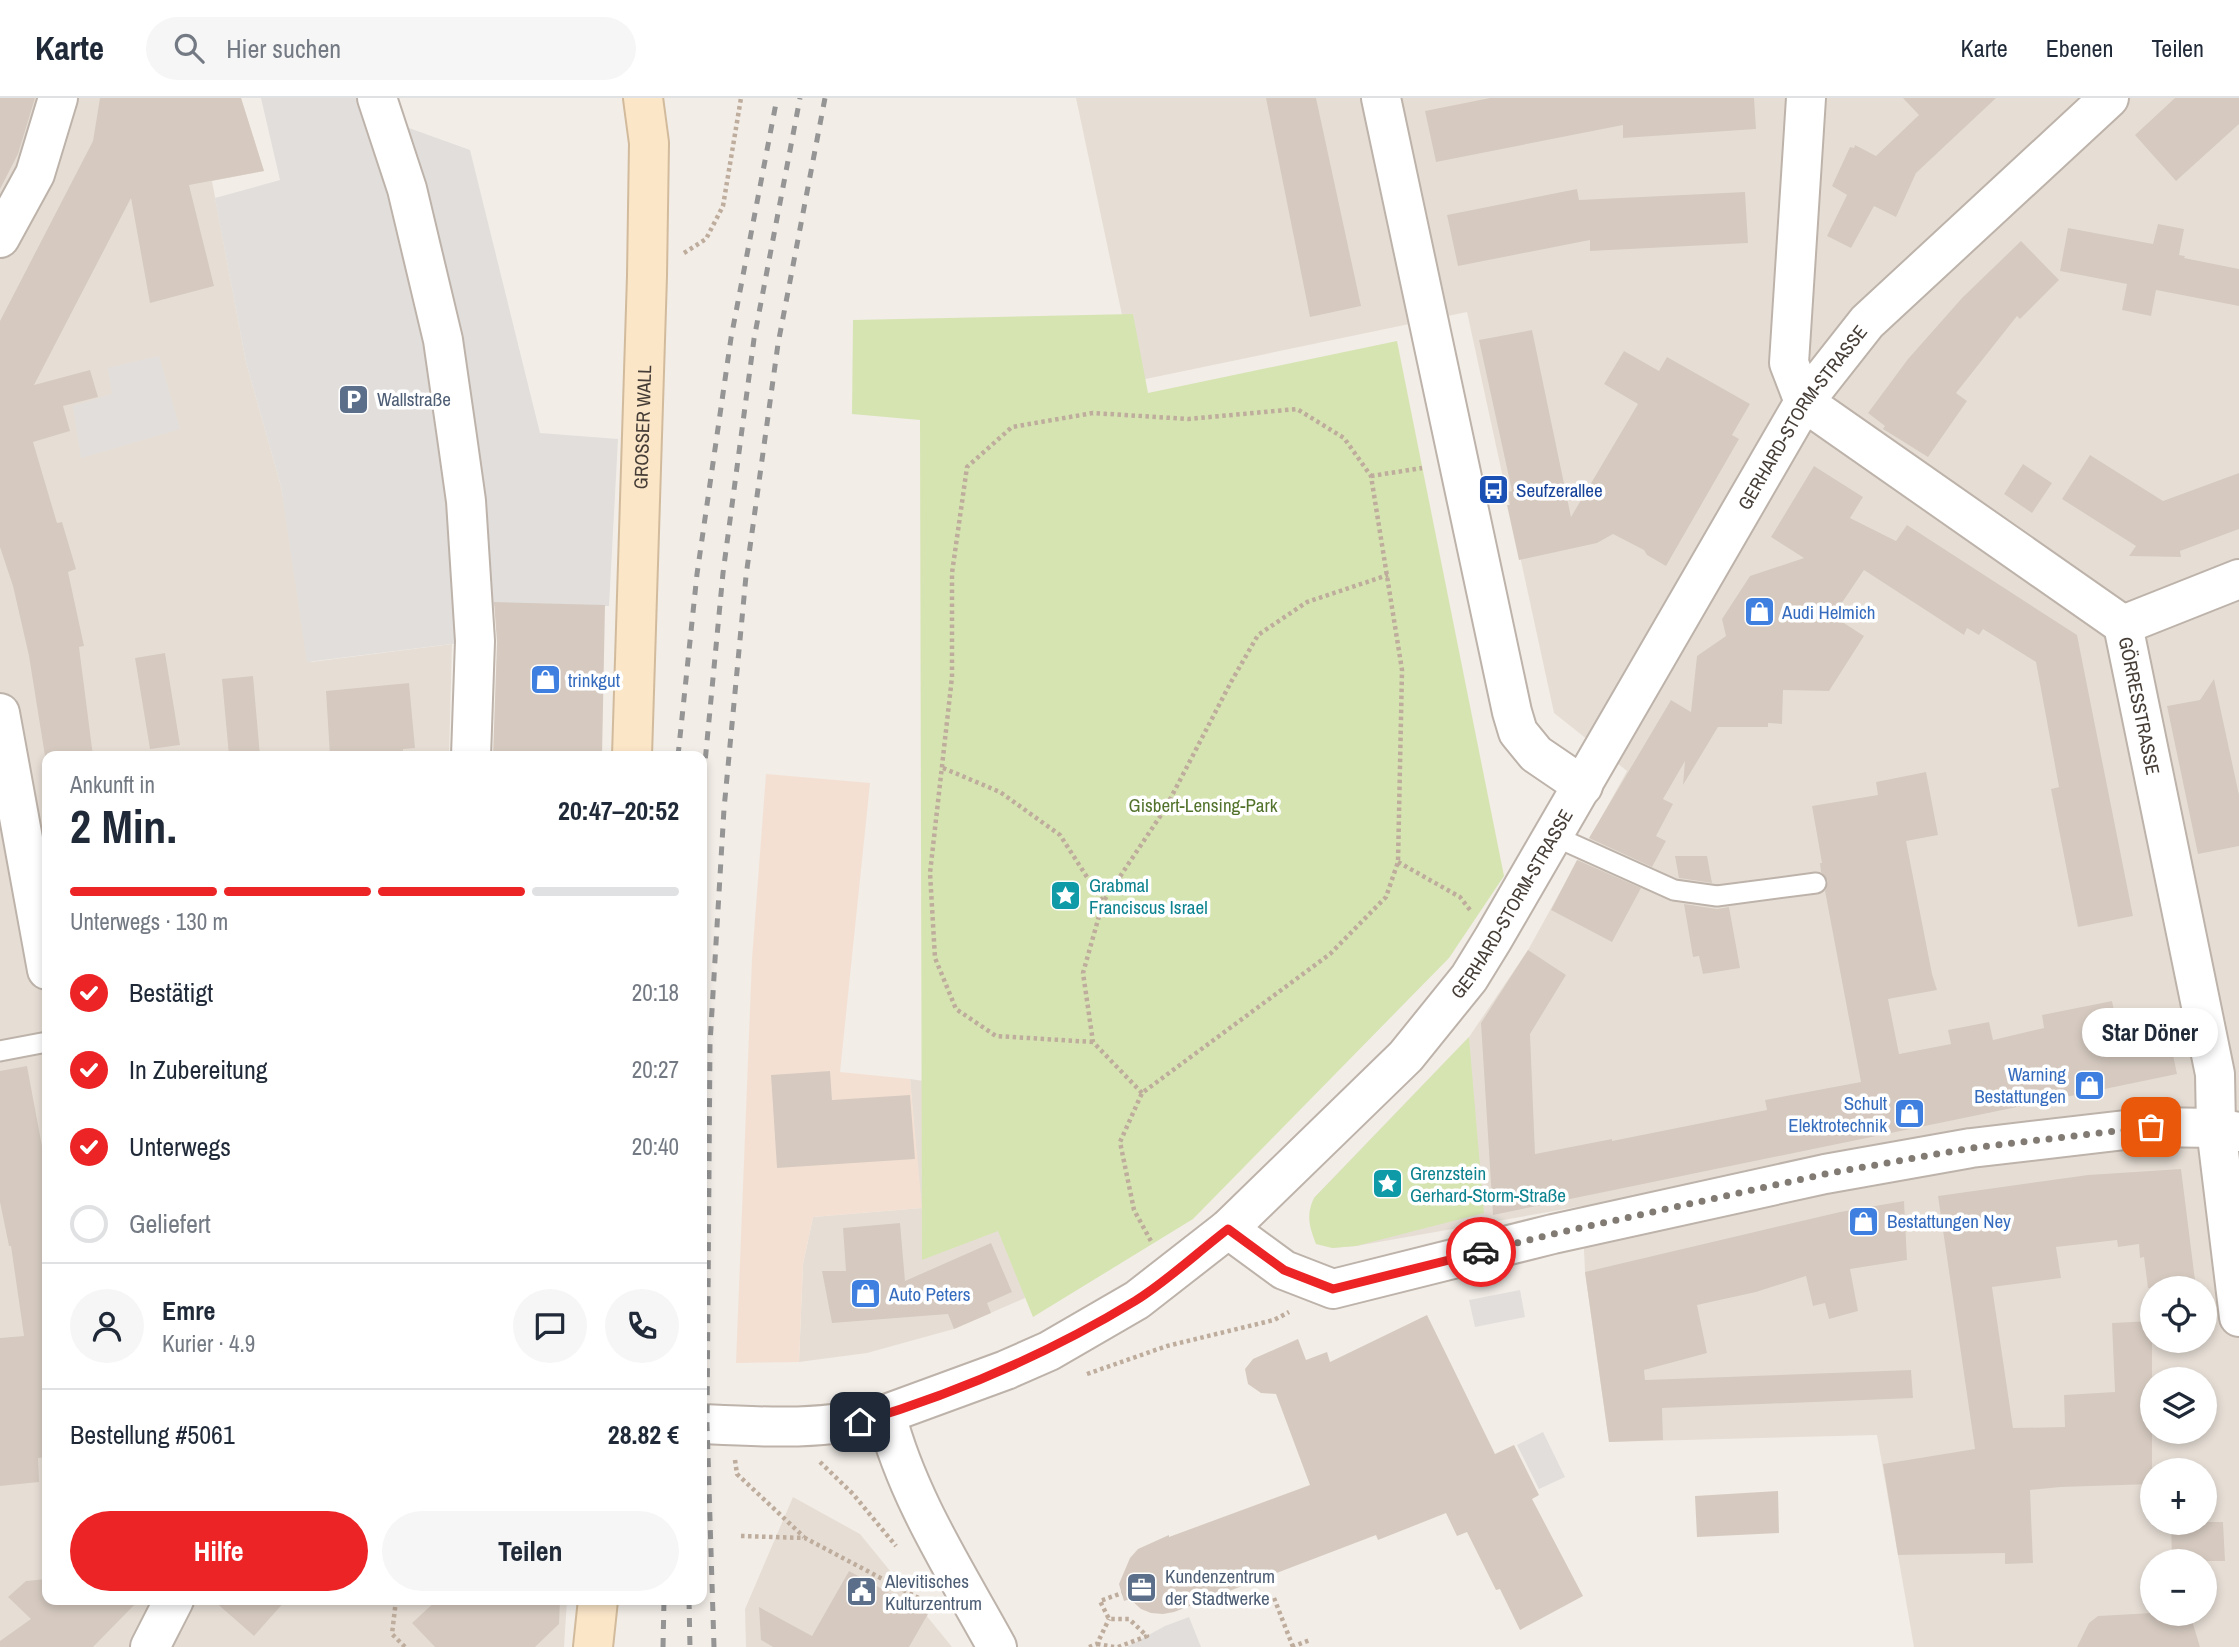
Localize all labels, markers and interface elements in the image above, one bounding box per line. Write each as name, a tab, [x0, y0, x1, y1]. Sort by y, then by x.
search box	[146, 17, 636, 80]
text: Karte	[35, 26, 104, 70]
icon: search	[170, 29, 208, 67]
text: Hier suchen	[226, 31, 341, 66]
text: Karte	[1961, 32, 2008, 64]
text: Ebenen	[2046, 32, 2113, 64]
text: Teilen	[2151, 32, 2204, 64]
street label: GERHARD-STORM-STRASSE	[1731, 319, 1873, 514]
street label: GROSSER WALL	[627, 364, 657, 490]
parking icon: Wallstraße	[337, 382, 371, 416]
place label: Wallstraße	[377, 386, 451, 412]
bus stop icon: Seufzerallee	[1476, 473, 1510, 507]
place label: Seufzerallee	[1516, 477, 1603, 503]
shop icon: Audi Helmich	[1742, 595, 1776, 629]
place label: Audi Helmich	[1781, 599, 1876, 625]
street label: GÖRRESSTRASSE	[2113, 634, 2166, 777]
shop icon: trinkgut	[528, 663, 562, 697]
place label: trinkgut	[568, 667, 621, 693]
text: Ankunft in	[70, 769, 155, 800]
park label: Gisbert-Lensing-Park	[1129, 792, 1278, 818]
text: 20:47–20:52	[558, 793, 679, 828]
text: 2 Min.	[70, 795, 177, 857]
street label: GERHARD-STORM-STRASSE	[1444, 804, 1579, 1004]
place label: Grabmal Franciscus Israel	[1089, 872, 1208, 920]
place icon: Grabmal Franciscus Israel	[1049, 879, 1083, 913]
text: Unterwegs · 130 m	[70, 906, 228, 937]
icon: check	[70, 974, 108, 1012]
text: Bestätigt	[129, 975, 213, 1010]
text: 20:18	[632, 977, 679, 1008]
callout: Star Döner	[2083, 1008, 2219, 1057]
text: Star Döner	[2102, 1017, 2198, 1048]
icon: check	[70, 1051, 108, 1089]
text: In Zubereitung	[129, 1052, 268, 1087]
text: 20:27	[632, 1054, 679, 1085]
place label: Warning Bestattungen	[1974, 1061, 2066, 1109]
shop icon: Warning Bestattungen	[2072, 1068, 2106, 1102]
place label: Schult Elektrotechnik	[1788, 1090, 1888, 1138]
shop icon: Schult Elektrotechnik	[1893, 1097, 1927, 1131]
pin	[2121, 1097, 2181, 1157]
icon: bag	[2132, 1108, 2170, 1146]
icon: check	[70, 1128, 108, 1166]
text: Unterwegs	[129, 1129, 231, 1164]
text: 20:40	[632, 1131, 679, 1162]
place label: Grenzstein Gerhard-Storm-Straße	[1410, 1160, 1566, 1208]
place icon: Grenzstein Gerhard-Storm-Straße	[1370, 1167, 1404, 1201]
shop icon: Bestattungen Ney	[1847, 1204, 1881, 1238]
text: Geliefert	[129, 1206, 211, 1241]
place label: Bestattungen Ney	[1887, 1208, 2011, 1234]
courier	[1446, 1217, 1516, 1287]
icon: car	[1462, 1233, 1500, 1271]
map controls	[2140, 1276, 2217, 1626]
button: locate	[2140, 1276, 2217, 1353]
shop icon: Auto Peters	[849, 1277, 883, 1311]
place label: Auto Peters	[888, 1281, 971, 1307]
button: person	[70, 1289, 144, 1363]
button: chat	[513, 1289, 587, 1363]
button: phone	[605, 1289, 679, 1363]
text: Emre	[162, 1293, 215, 1328]
text: Kurier · 4.9	[162, 1328, 255, 1359]
button: layers	[2140, 1367, 2217, 1444]
pin	[830, 1392, 890, 1452]
icon: home	[841, 1403, 879, 1441]
text: Bestellung #5061	[70, 1417, 235, 1452]
text: 28.82 €	[608, 1417, 679, 1452]
button: +	[2140, 1458, 2217, 1535]
button: Hilfe	[70, 1511, 368, 1591]
button: Teilen	[382, 1511, 679, 1591]
button: −	[2140, 1549, 2217, 1626]
place label: Kundenzentrum der Stadtwerke	[1165, 1563, 1275, 1611]
place label: Alevitisches Kulturzentrum	[884, 1568, 982, 1616]
office icon: Kundenzentrum der Stadtwerke	[1125, 1570, 1159, 1604]
public building icon: Alevitisches Kulturzentrum	[845, 1575, 879, 1609]

